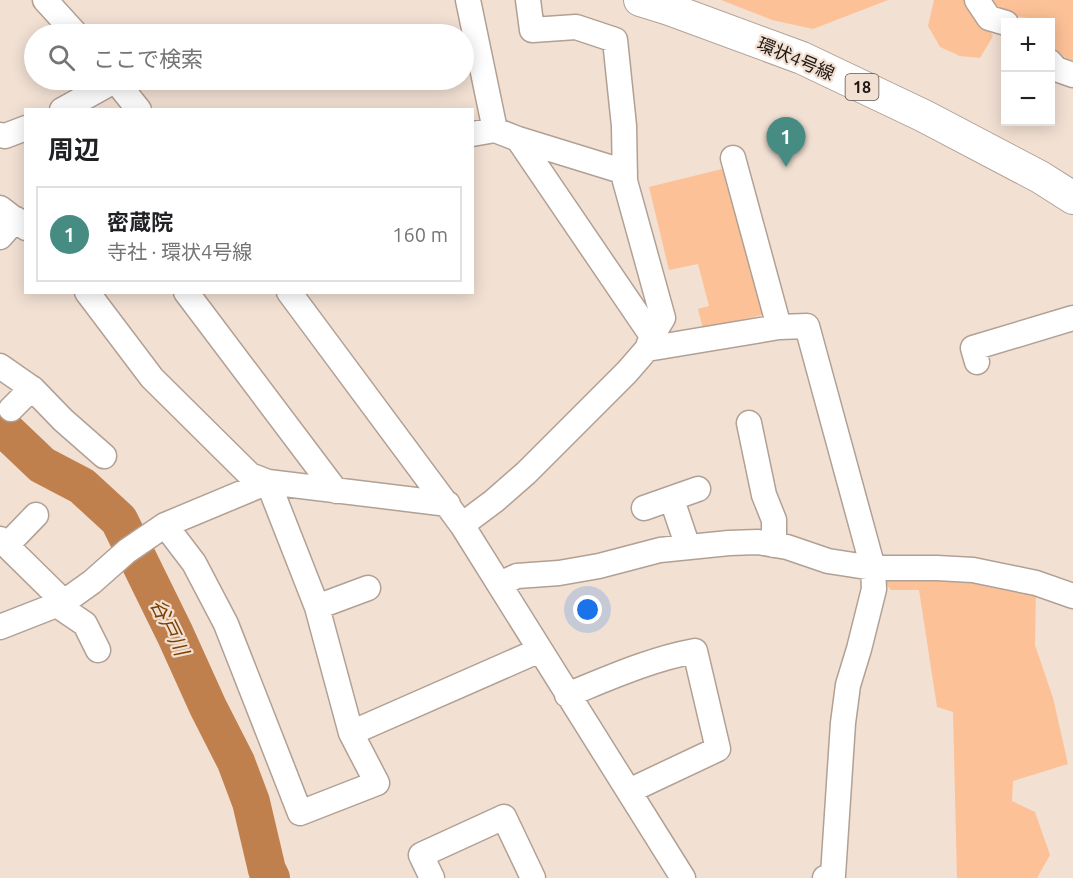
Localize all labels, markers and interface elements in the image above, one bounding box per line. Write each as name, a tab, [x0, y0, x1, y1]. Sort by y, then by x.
map controls	[1001, 18, 1055, 126]
button: +	[1001, 18, 1055, 72]
search box	[24, 24, 474, 90]
street label: 環状4号線	[754, 33, 838, 83]
icon: search	[45, 41, 78, 74]
text: ここで検索	[93, 46, 203, 71]
button: −	[1001, 72, 1055, 126]
road number: 18	[846, 74, 878, 100]
pin: 1	[766, 118, 806, 167]
text: 周辺	[48, 135, 100, 164]
text: 密蔵院	[107, 209, 173, 234]
text: 1	[64, 223, 75, 246]
text: 160 m	[392, 223, 448, 246]
text: 寺社 · 環状4号線	[107, 240, 252, 263]
water label: 谷戸川	[147, 595, 194, 661]
your location	[573, 595, 602, 624]

